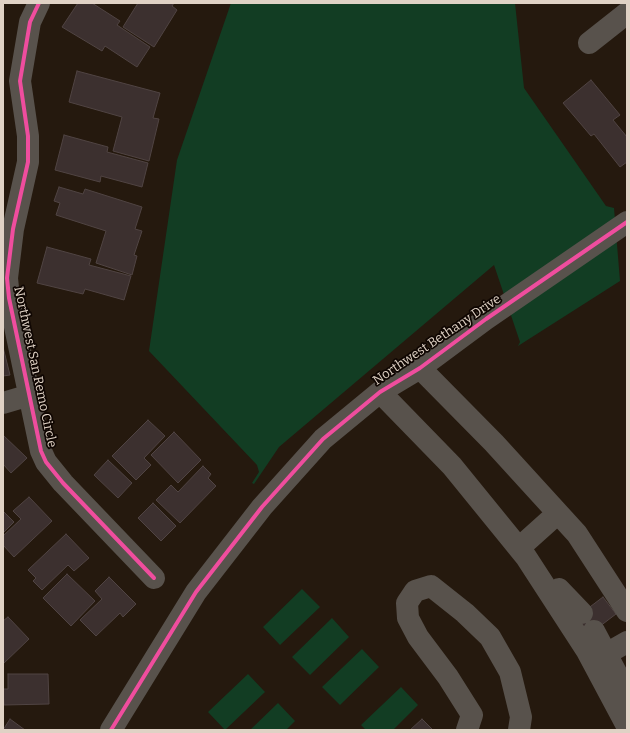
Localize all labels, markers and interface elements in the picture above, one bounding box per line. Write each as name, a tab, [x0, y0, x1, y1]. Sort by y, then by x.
street label: Northwest San Remo Circle	[10, 285, 60, 449]
street label: Northwest Bethany Drive	[370, 291, 504, 389]

